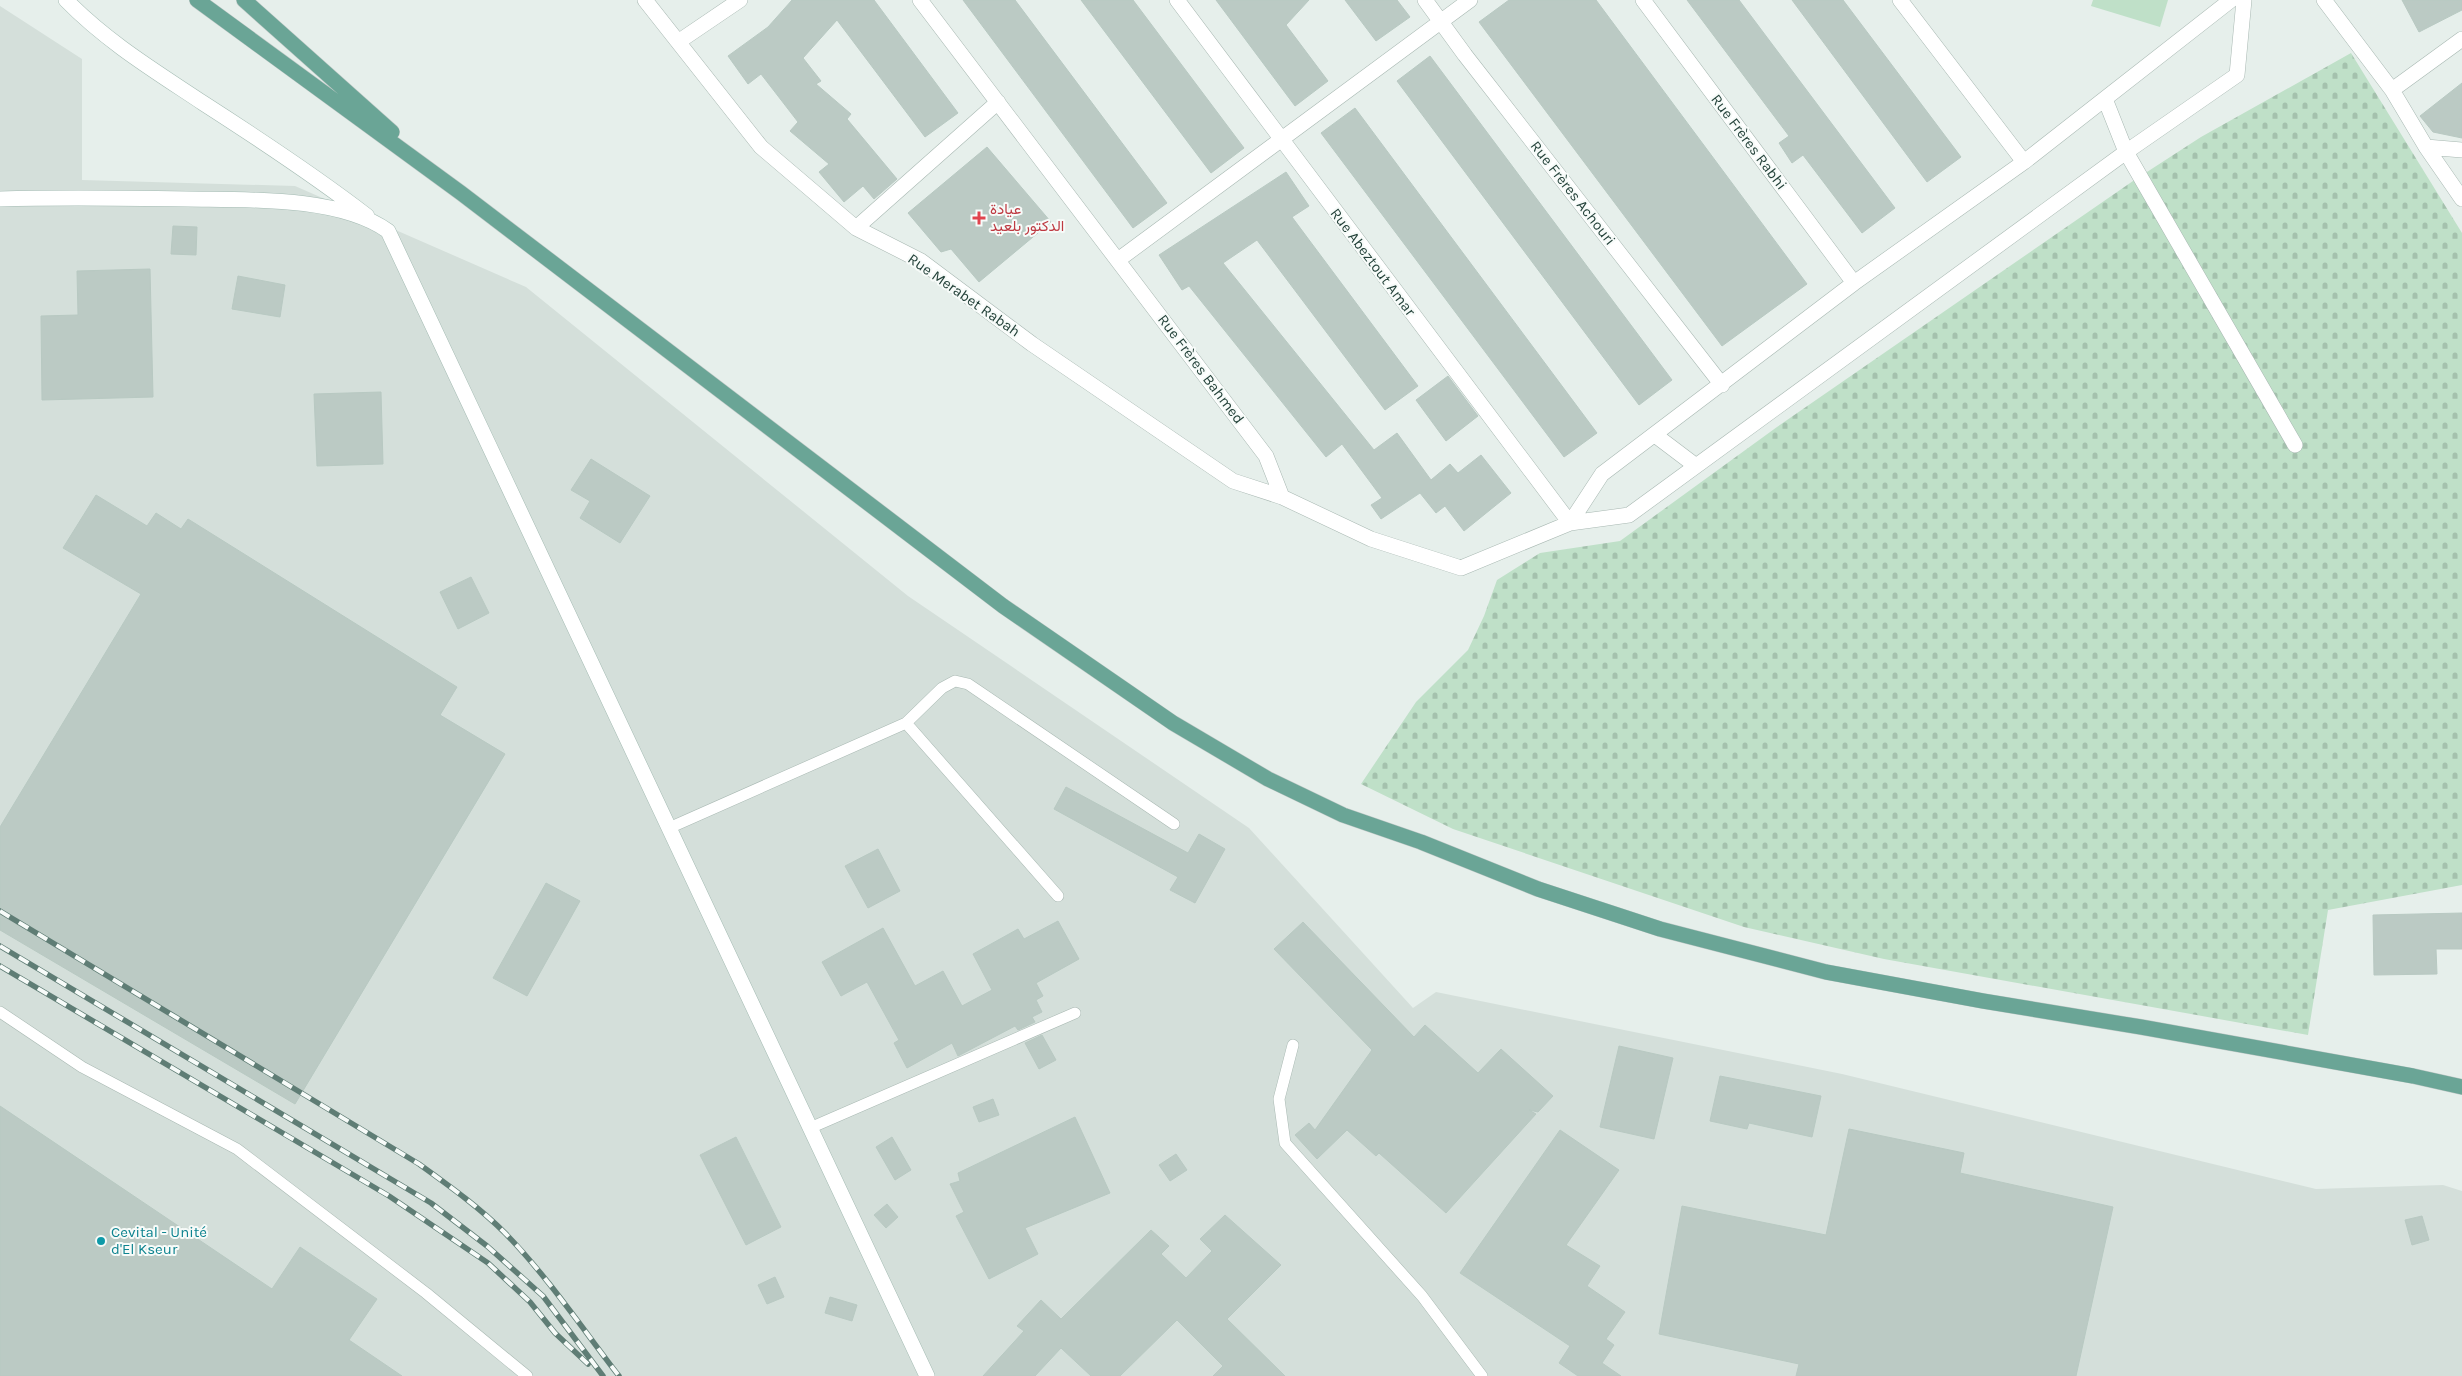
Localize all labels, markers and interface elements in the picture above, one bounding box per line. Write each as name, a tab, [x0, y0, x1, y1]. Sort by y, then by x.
street label: Rue Frères Rabhi	[1707, 91, 1791, 193]
street label: Rue Frères Achouri	[1527, 137, 1619, 249]
place label: عيادة الدكتور بلعيد	[990, 200, 1064, 235]
street label: Rue Abeztout Amar	[1327, 205, 1420, 320]
marker: عيادة الدكتور بلعيد	[972, 211, 986, 225]
street label: Rue Merabet Rabah	[904, 249, 1024, 341]
street label: Rue Frères Bahmed	[1154, 311, 1248, 427]
place label: Cevital - Unité d'El Kseur	[111, 1223, 207, 1258]
marker: Cevital - Unité d'El Kseur	[95, 1235, 107, 1247]

